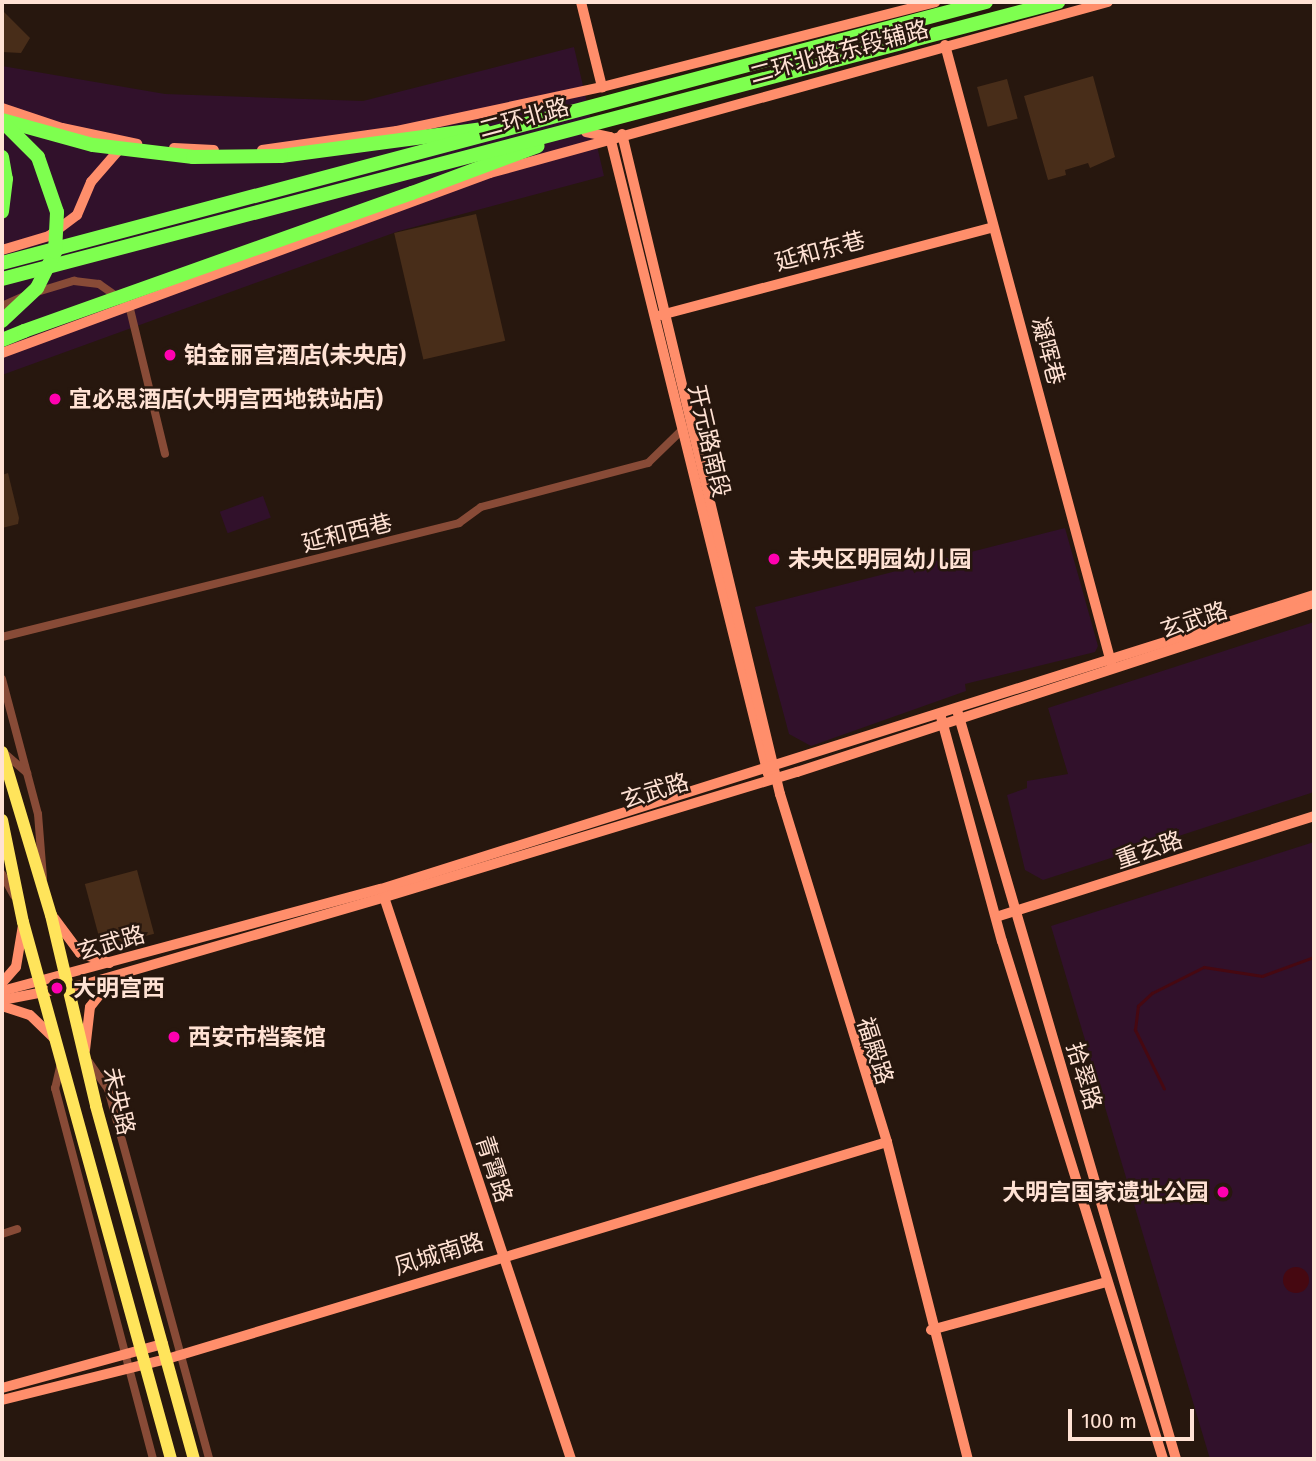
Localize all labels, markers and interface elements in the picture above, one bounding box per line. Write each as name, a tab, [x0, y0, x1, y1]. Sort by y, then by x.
street label: 二环北路东段辅路	[747, 15, 931, 89]
street label: 二环北路	[476, 93, 572, 143]
street label: 延和东巷	[772, 226, 868, 276]
street label: 凝晖巷	[1026, 314, 1070, 388]
place label: 铂金丽宫酒店(未央店)	[184, 341, 406, 369]
marker: 铂金丽宫酒店(未央店)	[162, 347, 178, 363]
street label: 开元路南段	[683, 382, 735, 500]
place label: 宜必思酒店(大明宫西地铁站店)	[69, 385, 383, 413]
marker: 宜必思酒店(大明宫西地铁站店)	[47, 391, 63, 407]
street label: 延和西巷	[299, 508, 395, 558]
place label: 未央区明园幼儿园	[788, 545, 972, 573]
marker: 未央区明园幼儿园	[766, 551, 782, 567]
street label: 玄武路	[1157, 596, 1231, 644]
street label: 玄武路	[618, 768, 692, 814]
street label: 重玄路	[1112, 826, 1186, 874]
street label: 玄武路	[74, 920, 148, 966]
place label: 大明宫西	[73, 974, 165, 1002]
marker: 大明宫西	[47, 978, 67, 998]
street label: 福殿路	[851, 1014, 899, 1088]
place label: 西安市档案馆	[188, 1023, 326, 1051]
marker: 西安市档案馆	[166, 1029, 182, 1045]
street label: 拾翠路	[1061, 1039, 1107, 1113]
street label: 未央路	[98, 1064, 140, 1138]
street label: 青霄路	[470, 1132, 518, 1206]
place label: 大明宫国家遗址公园	[1002, 1178, 1209, 1206]
marker: 大明宫国家遗址公园	[1215, 1184, 1231, 1200]
street label: 凤城南路	[391, 1227, 487, 1281]
scale bar	[1071, 1394, 1197, 1438]
text: 100 m	[1081, 1408, 1137, 1434]

